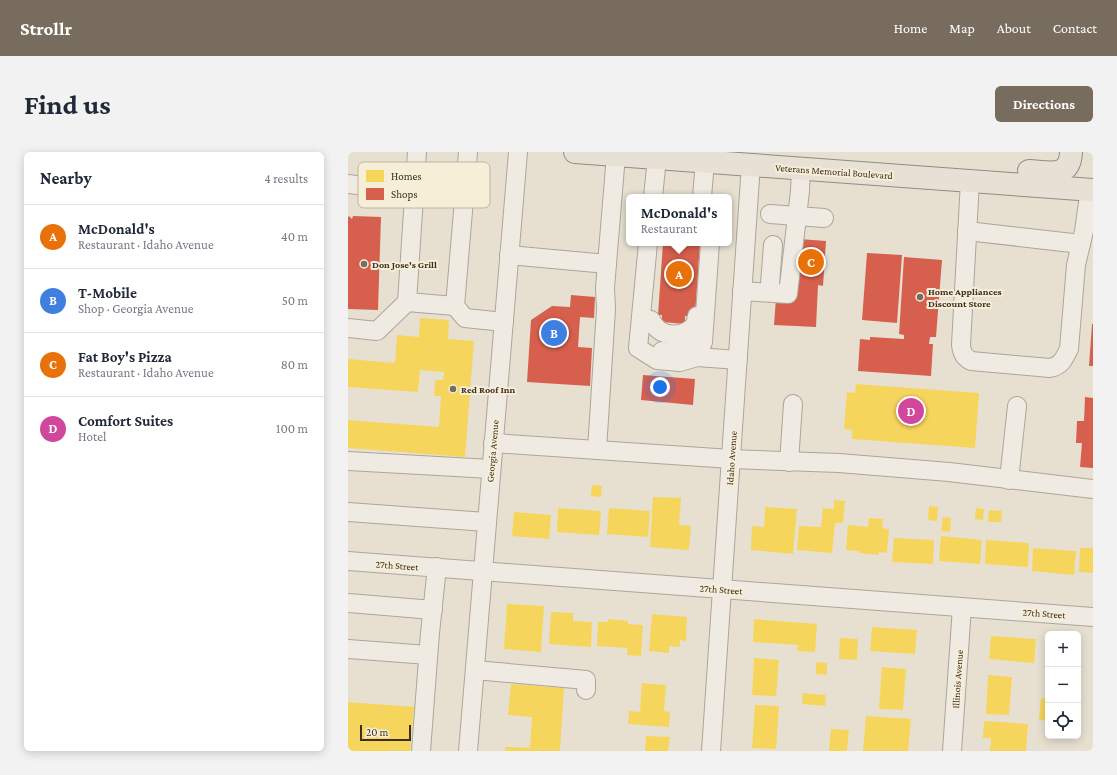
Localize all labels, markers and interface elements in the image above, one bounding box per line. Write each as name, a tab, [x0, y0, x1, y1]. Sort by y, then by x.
text: Strollr	[20, 18, 72, 39]
text: Home	[894, 20, 927, 36]
text: Map	[949, 20, 975, 36]
text: About	[997, 20, 1031, 36]
text: Contact	[1053, 20, 1097, 36]
button: Directions	[995, 86, 1093, 122]
text: Find us	[24, 89, 111, 120]
legend	[358, 162, 490, 208]
street label: Veterans Memorial Boulevard	[775, 162, 894, 181]
text: Nearby	[40, 169, 92, 188]
text: Homes	[391, 170, 422, 182]
text: 4 results	[264, 171, 308, 186]
text: Shops	[391, 188, 418, 201]
popup	[626, 194, 732, 246]
text: McDonald's	[641, 205, 717, 221]
text: McDonald's	[78, 221, 155, 237]
text: Restaurant	[641, 221, 697, 236]
text: A	[49, 229, 57, 244]
text: 40 m	[281, 229, 308, 244]
text: Restaurant · Idaho Avenue	[78, 237, 214, 252]
pin: C	[798, 247, 824, 277]
marker: Don Jose's Grill	[359, 259, 369, 269]
place label: Don Jose's Grill	[372, 259, 437, 270]
pin: A	[666, 259, 692, 289]
text: T-Mobile	[78, 285, 137, 301]
place label: Home Appliances Discount Store	[928, 286, 1002, 309]
marker: Home Appliances Discount Store	[915, 292, 925, 302]
text: B	[49, 293, 57, 308]
text: 50 m	[282, 293, 308, 308]
text: Shop · Georgia Avenue	[78, 301, 194, 316]
pin: B	[541, 318, 567, 348]
text: Fat Boy's Pizza	[78, 349, 172, 365]
text: C	[49, 357, 57, 372]
text: 80 m	[281, 357, 308, 372]
text: Restaurant · Idaho Avenue	[78, 365, 214, 380]
your location	[650, 377, 670, 397]
marker: Red Roof Inn	[448, 384, 458, 394]
place label: Red Roof Inn	[461, 384, 516, 395]
pin: D	[898, 396, 924, 426]
text: Comfort Suites	[78, 413, 173, 429]
street label: Georgia Avenue	[484, 419, 501, 483]
text: D	[49, 421, 57, 436]
text: 100 m	[276, 421, 308, 436]
text: Hotel	[78, 429, 106, 444]
street label: Idaho Avenue	[724, 430, 739, 486]
street label: 27th Street	[375, 559, 420, 573]
street label: 27th Street	[699, 583, 744, 597]
street label: 27th Street	[1022, 607, 1067, 621]
map controls	[1045, 631, 1081, 739]
button: +	[1045, 631, 1081, 667]
street label: Illinois Avenue	[950, 649, 965, 709]
button: −	[1045, 667, 1081, 703]
button: locate	[1045, 703, 1081, 739]
scale bar	[360, 723, 411, 742]
text: 20 m	[366, 726, 388, 738]

